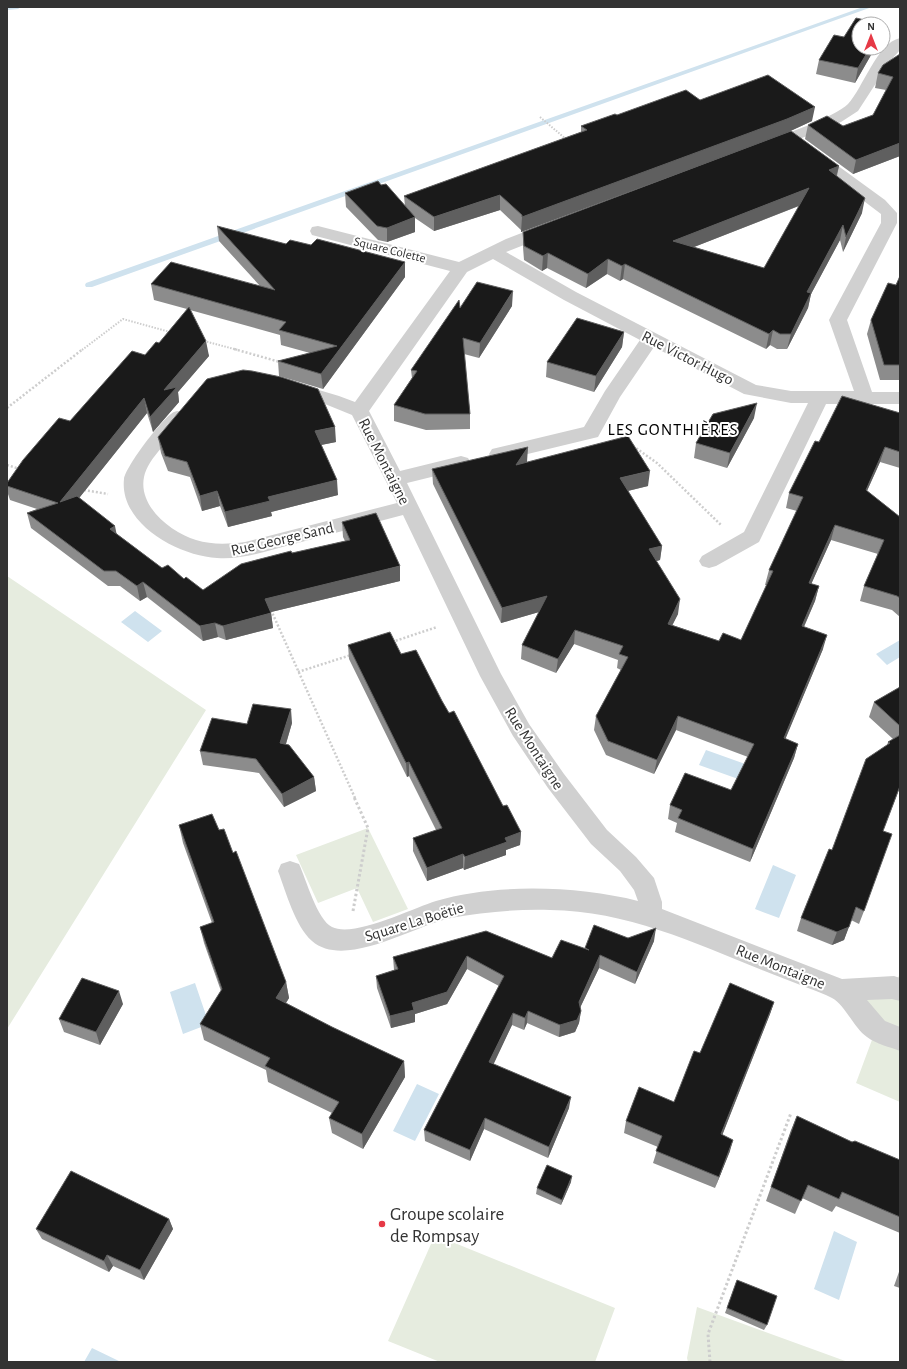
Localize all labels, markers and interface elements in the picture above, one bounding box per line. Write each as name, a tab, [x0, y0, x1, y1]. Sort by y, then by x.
north arrow	[851, 16, 891, 56]
text: N	[867, 21, 875, 32]
street label: Square Colette	[352, 235, 427, 266]
street label: Rue Victor Hugo	[639, 328, 736, 388]
street label: Rue Montaigne	[355, 416, 413, 507]
district label: LES GONTHIÈRES	[608, 420, 738, 438]
street label: Rue George Sand	[229, 519, 335, 559]
street label: Rue Montaigne	[502, 704, 567, 793]
street label: Square La Boëtie	[363, 899, 466, 945]
street label: Rue Montaigne	[734, 942, 828, 992]
place label: Groupe scolaire de Rompsay	[390, 1205, 504, 1246]
marker: Groupe scolaire de Rompsay	[377, 1219, 387, 1229]

